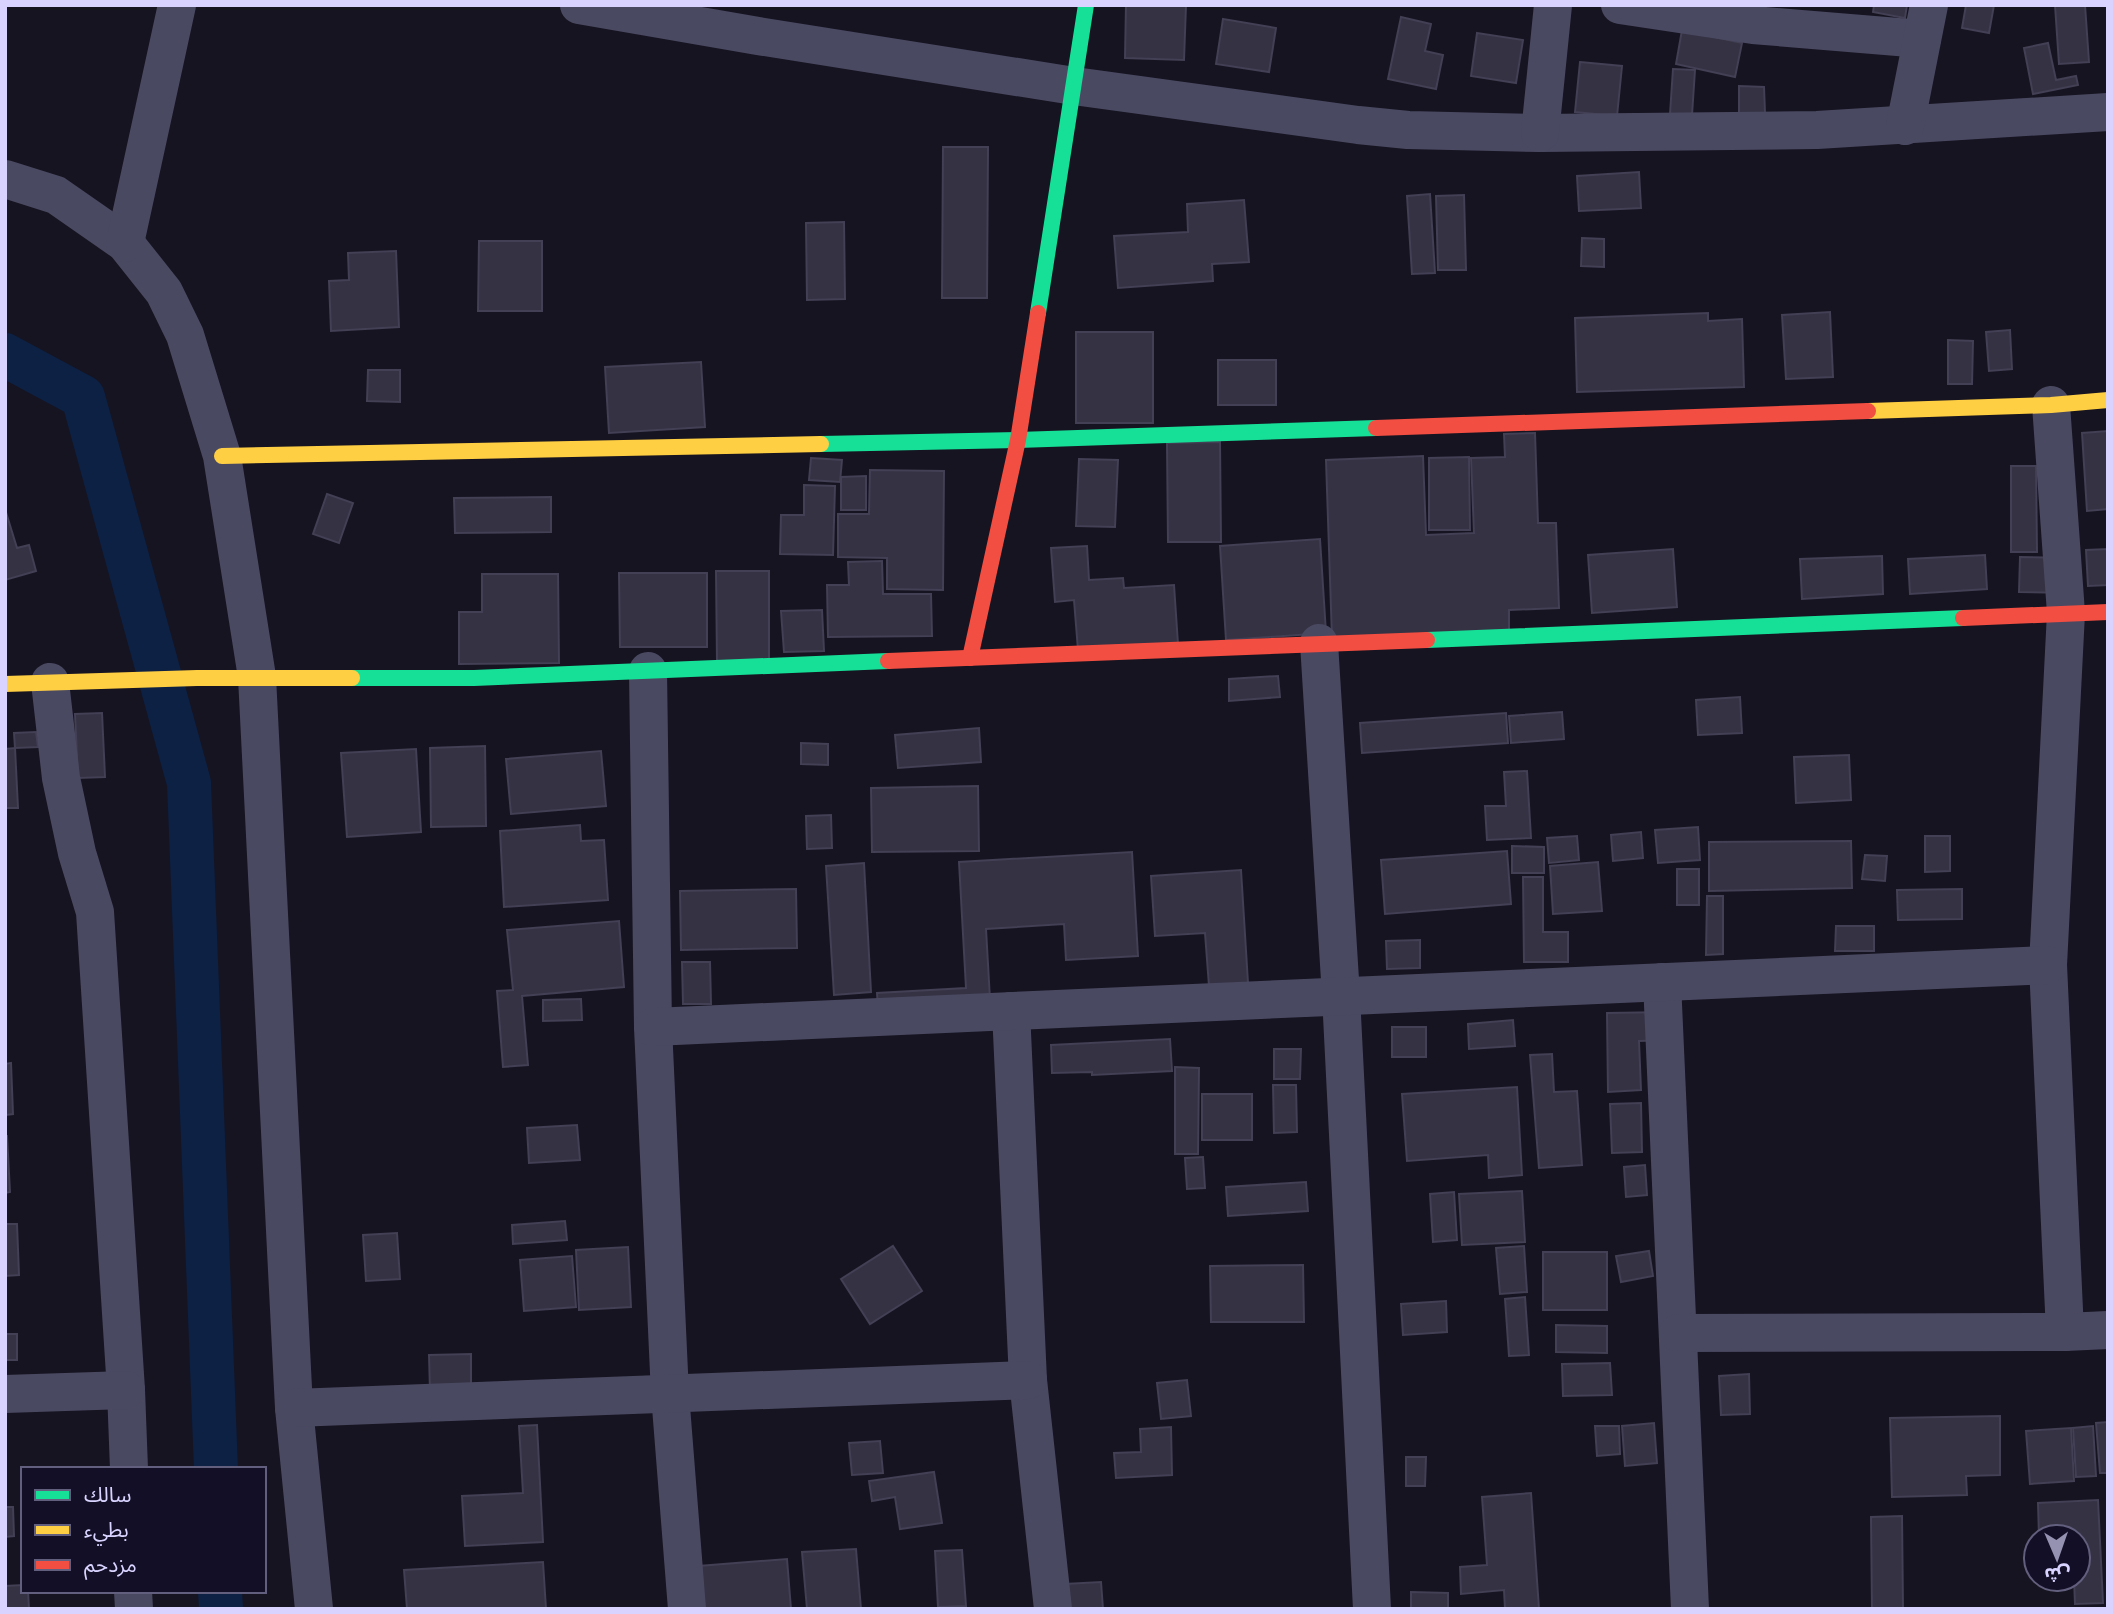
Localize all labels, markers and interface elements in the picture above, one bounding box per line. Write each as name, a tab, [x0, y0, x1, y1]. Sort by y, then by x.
legend	[21, 1467, 266, 1593]
text: سالك	[84, 1482, 131, 1507]
text: بطيء	[84, 1517, 129, 1546]
north arrow	[2022, 1523, 2092, 1593]
text: مزدحم	[84, 1552, 137, 1580]
text: ش	[2044, 1563, 2071, 1586]

